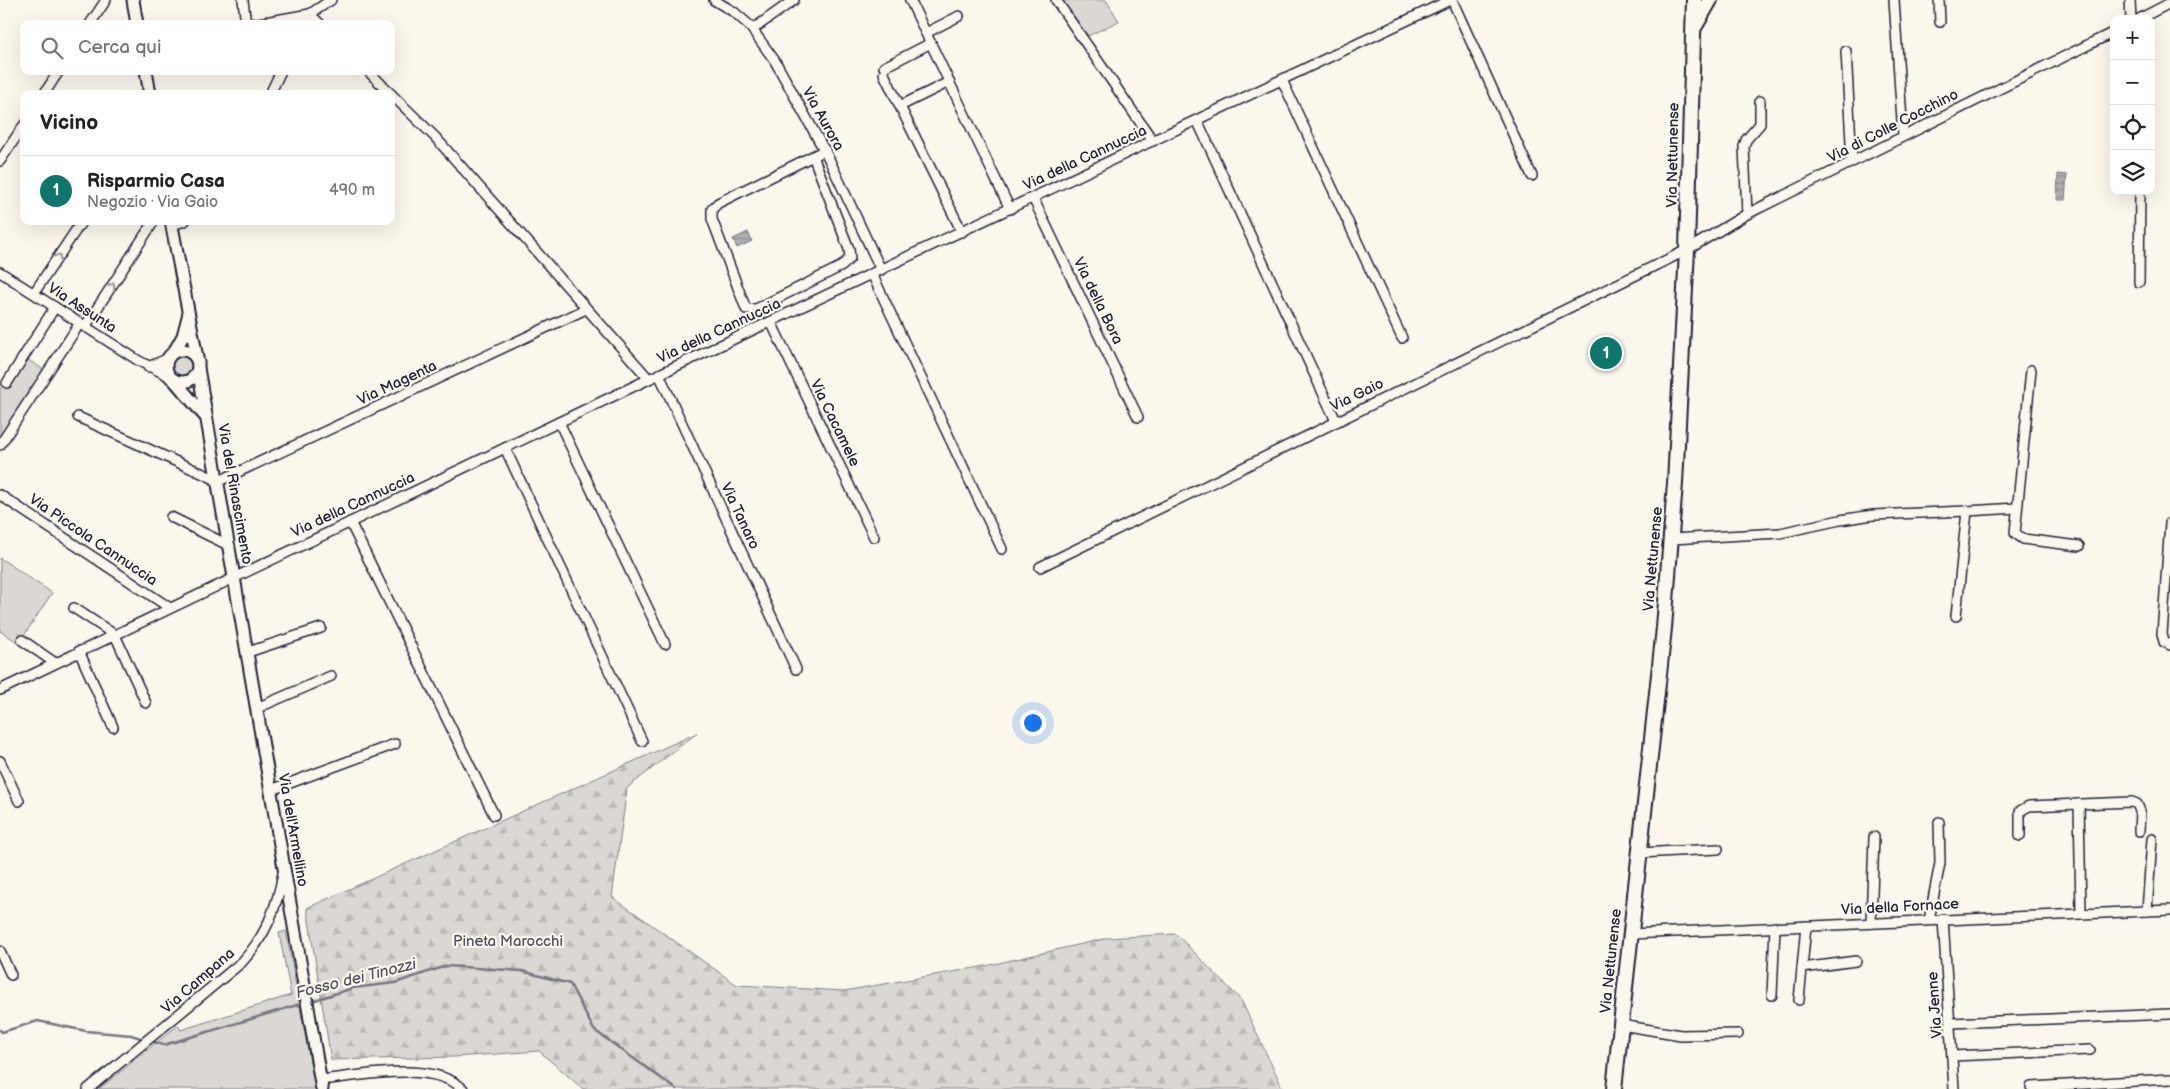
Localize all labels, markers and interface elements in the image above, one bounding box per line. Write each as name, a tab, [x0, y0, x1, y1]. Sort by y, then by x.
map controls	[2110, 15, 2155, 195]
button: +	[2110, 15, 2155, 60]
search box	[20, 20, 395, 75]
icon: search	[38, 34, 66, 62]
text: Cerca qui	[78, 36, 161, 59]
button: −	[2110, 60, 2155, 105]
street label: Via Aurora	[798, 84, 848, 154]
street label: Via di Colle Cocchino	[1824, 85, 1962, 167]
street label: Via Nettunense	[1663, 102, 1683, 208]
button: locate	[2110, 105, 2155, 150]
text: Vicino	[40, 110, 98, 135]
street label: Via della Cannuccia	[1020, 121, 1150, 195]
button: layers	[2110, 150, 2155, 195]
text: Risparmio Casa	[87, 170, 225, 193]
text: 1	[53, 181, 59, 200]
text: 490 m	[329, 181, 375, 200]
text: Negozio · Via Gaio	[87, 193, 218, 212]
one-way arrow	[51, 254, 61, 263]
street label: Via della Bora	[1069, 254, 1127, 348]
street label: Via Assunta	[44, 279, 120, 337]
one-way arrow	[106, 282, 115, 291]
street label: Via della Cannuccia	[654, 294, 784, 368]
pin: 1	[1590, 334, 1622, 372]
street label: Via Magenta	[354, 356, 440, 410]
street label: Via Gaio	[1327, 374, 1387, 416]
street label: Via Cacamele	[806, 376, 864, 470]
street label: Via del Rinascimento	[213, 422, 257, 566]
street label: Via della Cannuccia	[288, 468, 418, 542]
street label: Via Tanaro	[716, 480, 764, 552]
street label: Via Piccola Cannuccia	[25, 490, 161, 590]
street label: Via Nettunense	[1639, 506, 1667, 612]
your location	[1020, 710, 1046, 736]
street label: Via dell'Armellino	[274, 772, 312, 888]
street label: Via della Fornace	[1840, 894, 1960, 920]
street label: Via Nettunense	[1596, 908, 1626, 1014]
park label: Pineta Marocchi	[453, 932, 563, 951]
street label: Via Campana	[157, 944, 239, 1018]
water label: Fosso dei Tinozzi	[294, 955, 420, 1003]
street label: Via Jenne	[1923, 971, 1947, 1039]

